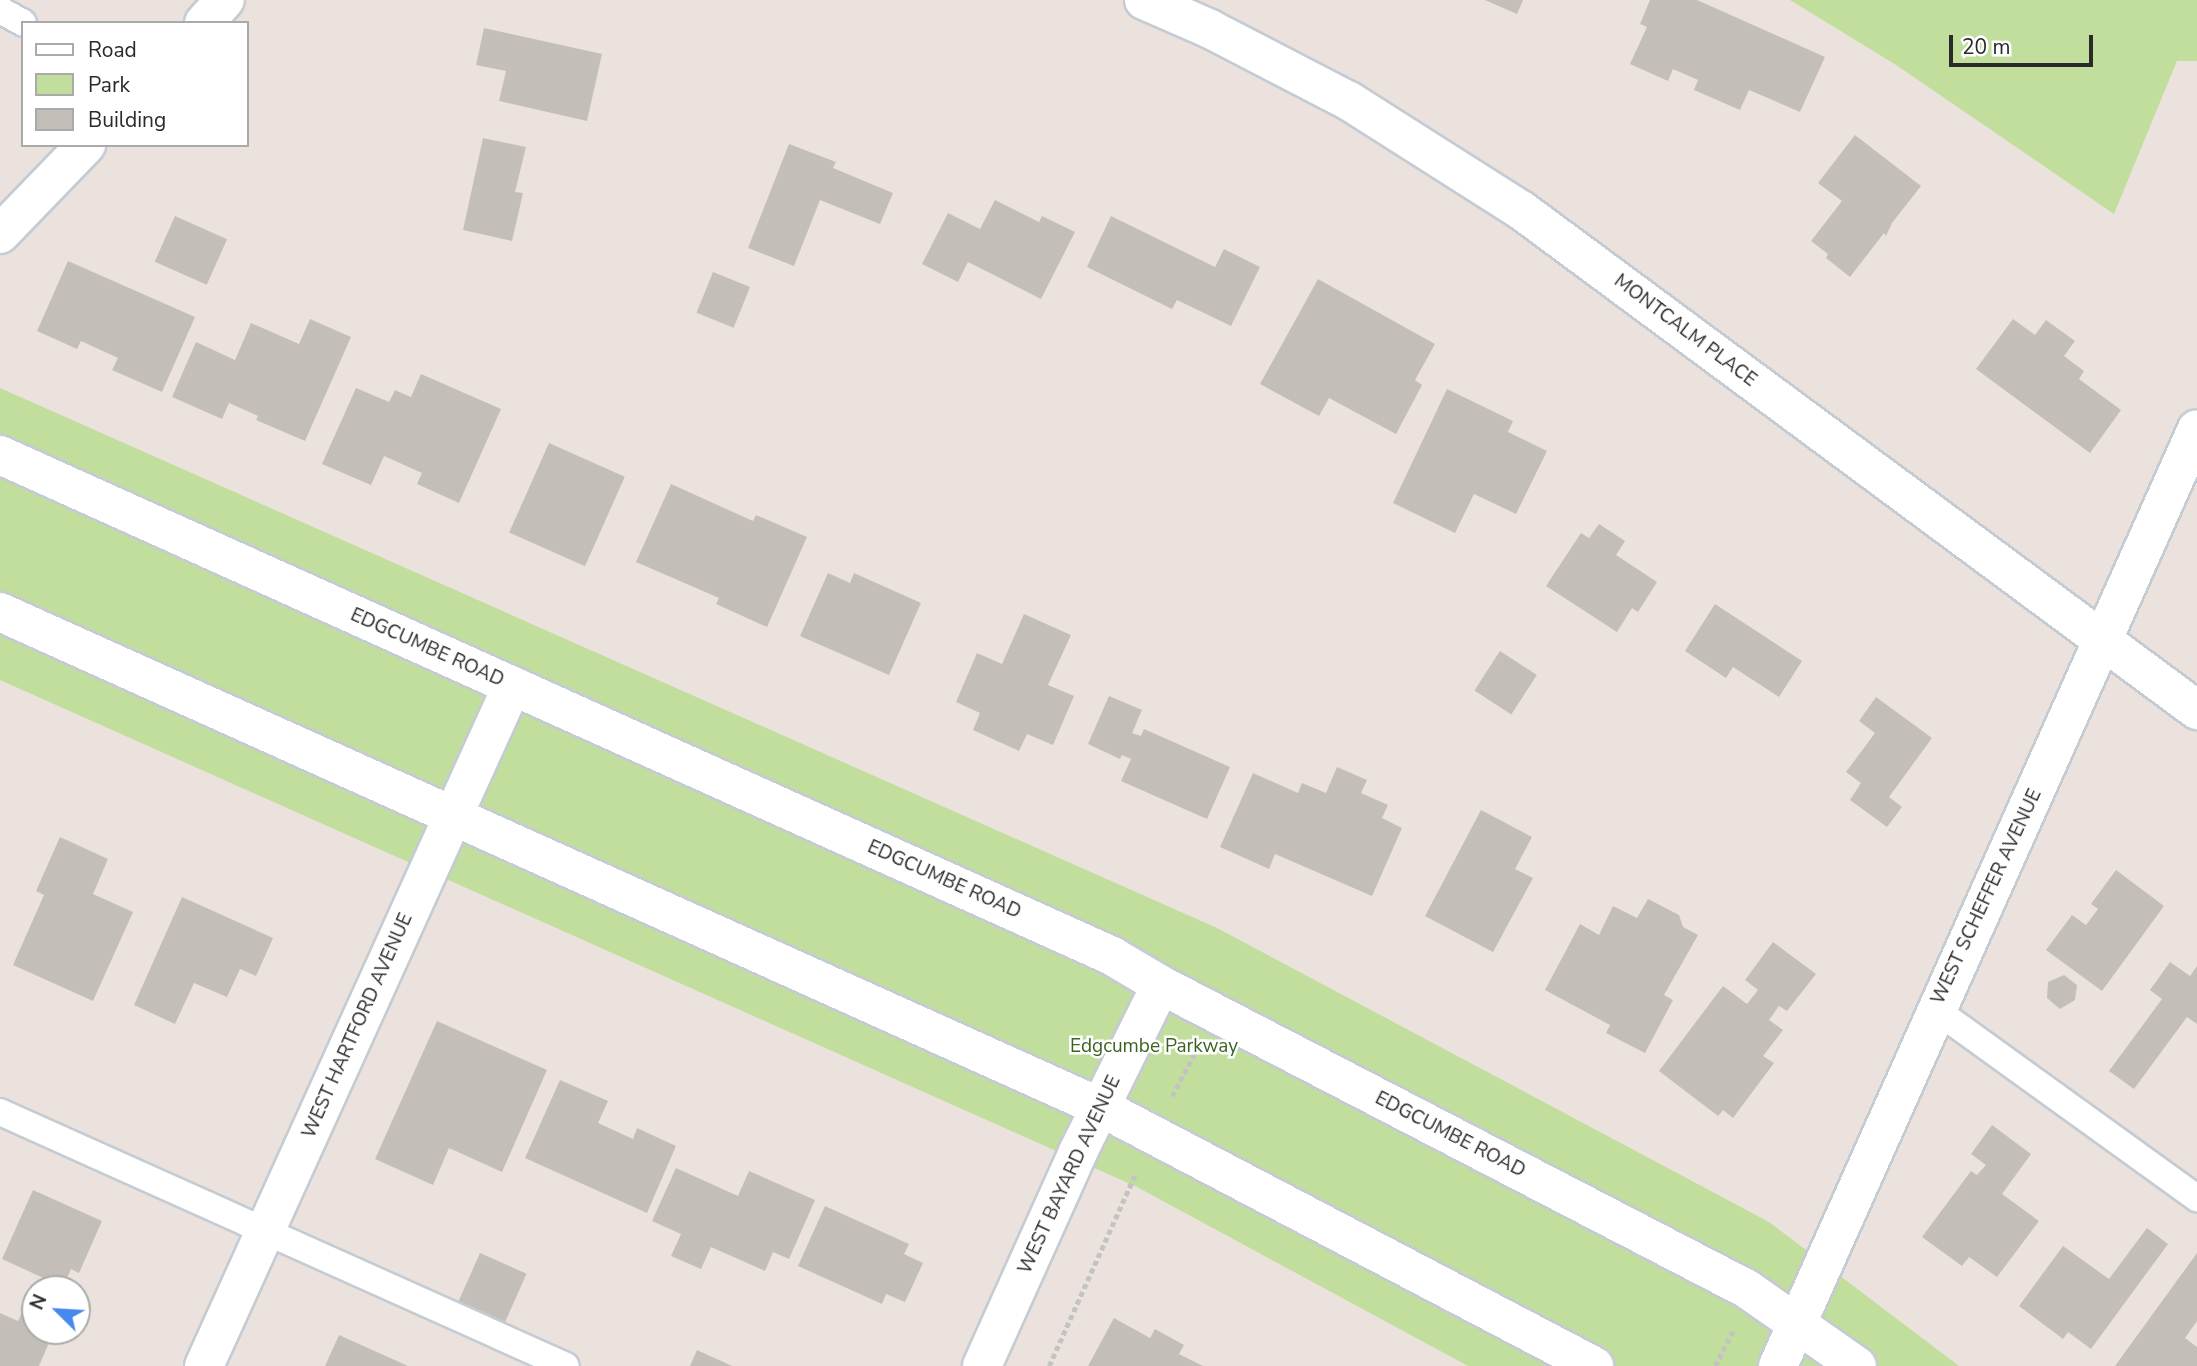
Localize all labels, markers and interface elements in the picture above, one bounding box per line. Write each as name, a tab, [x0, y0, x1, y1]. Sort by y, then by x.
legend	[21, 21, 248, 147]
scale bar	[1952, 21, 2096, 65]
text: 20 m	[1962, 33, 2011, 61]
text: Road	[88, 36, 137, 64]
text: Park	[88, 71, 130, 99]
text: Building	[88, 106, 166, 134]
street label: MONTCALM PLACE	[1609, 270, 1761, 392]
street label: EDGCUMBE ROAD	[347, 604, 507, 692]
street label: WEST SCHEFFER AVENUE	[1927, 786, 2047, 1008]
street label: EDGCUMBE ROAD	[864, 836, 1024, 924]
street label: WEST HARTFORD AVENUE	[298, 910, 418, 1142]
park label: Edgcumbe Parkway	[1070, 1036, 1238, 1058]
street label: WEST BAYARD AVENUE	[1014, 1072, 1126, 1278]
street label: EDGCUMBE ROAD	[1371, 1087, 1529, 1183]
north arrow	[21, 1275, 91, 1345]
text: N	[24, 1290, 53, 1314]

